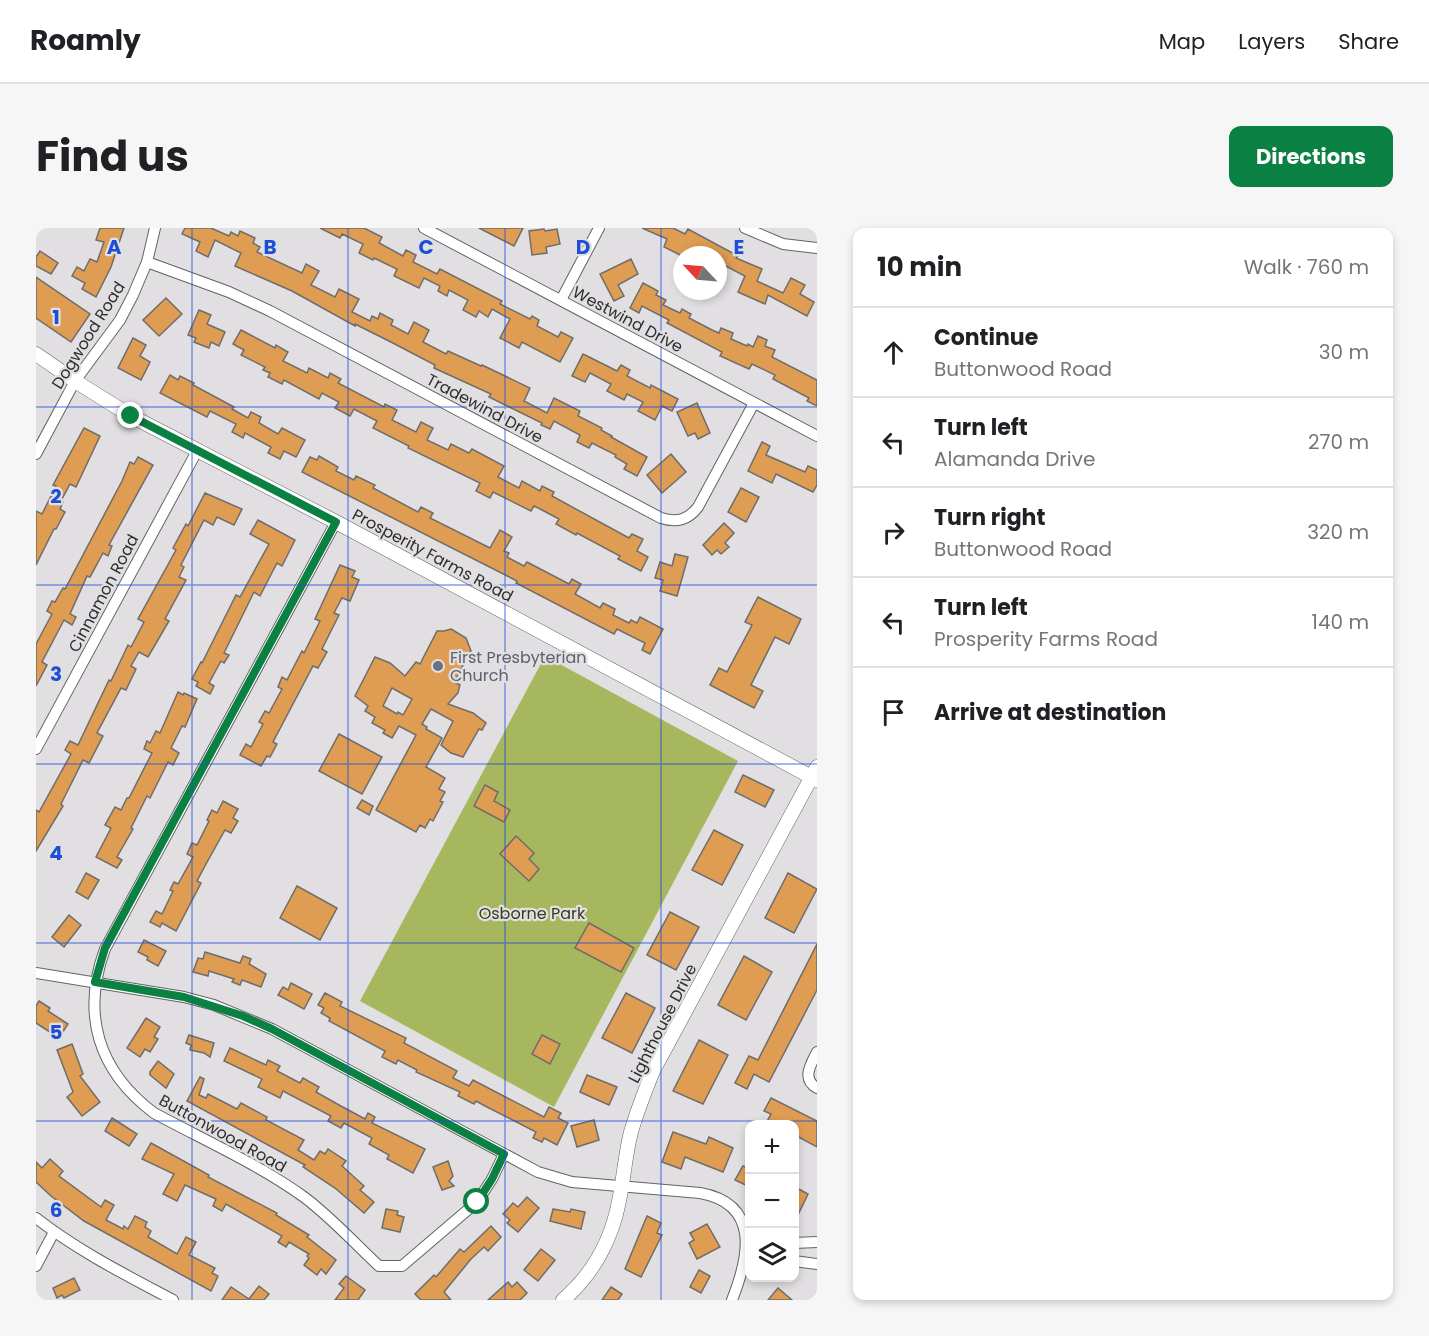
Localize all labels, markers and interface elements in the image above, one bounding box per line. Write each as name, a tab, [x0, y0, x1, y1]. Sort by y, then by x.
text: Roamly	[30, 21, 141, 60]
text: Map	[1159, 27, 1205, 56]
text: Layers	[1238, 27, 1305, 56]
text: Share	[1338, 27, 1399, 56]
button: Directions	[1229, 126, 1393, 187]
text: Find us	[36, 127, 189, 186]
text: A	[107, 233, 122, 261]
text: B	[263, 233, 277, 261]
text: C	[418, 233, 434, 261]
text: D	[576, 233, 590, 261]
text: E	[734, 233, 744, 261]
north arrow	[673, 246, 727, 300]
text: 10 min	[877, 249, 962, 285]
text: Walk · 760 m	[1244, 253, 1369, 281]
street label: Dogwood Road	[46, 277, 131, 393]
street label: Westwind Drive	[568, 281, 687, 358]
text: 1	[52, 303, 60, 331]
text: Continue	[934, 322, 1038, 353]
icon: ahead	[877, 336, 910, 369]
text: 30 m	[1319, 338, 1369, 366]
text: Buttonwood Road	[934, 355, 1112, 383]
street label: Tradewind Drive	[423, 368, 547, 449]
route end	[117, 402, 143, 428]
text: Turn left	[934, 412, 1028, 443]
icon: left	[877, 426, 910, 459]
text: 270 m	[1308, 428, 1369, 456]
text: Alamanda Drive	[934, 445, 1095, 473]
text: 2	[50, 482, 62, 510]
text: Turn right	[934, 502, 1045, 533]
street label: Prosperity Farms Road	[348, 503, 517, 608]
icon: right	[877, 516, 910, 549]
text: 320 m	[1307, 518, 1369, 546]
street label: Cinnamon Road	[63, 530, 144, 656]
text: Buttonwood Road	[934, 535, 1112, 563]
text: Turn left	[934, 592, 1028, 623]
icon: left	[877, 606, 910, 639]
text: 140 m	[1312, 608, 1369, 636]
text: Prosperity Farms Road	[934, 625, 1158, 653]
place label: First Presbyterian Church	[450, 646, 586, 687]
marker: First Presbyterian Church	[431, 659, 445, 673]
text: 3	[50, 660, 62, 688]
icon: arrive	[877, 696, 910, 729]
text: Arrive at destination	[934, 697, 1166, 728]
text: 4	[49, 839, 63, 867]
park label: Osborne Park	[479, 902, 586, 925]
street label: Lighthouse Drive	[622, 960, 702, 1087]
text: 5	[50, 1018, 63, 1046]
street label: Buttonwood Road	[155, 1089, 291, 1178]
map controls	[745, 1120, 799, 1282]
button: +	[745, 1120, 799, 1174]
button: −	[745, 1174, 799, 1228]
route start	[463, 1188, 489, 1214]
text: 6	[50, 1196, 62, 1224]
button: layers	[745, 1228, 799, 1282]

